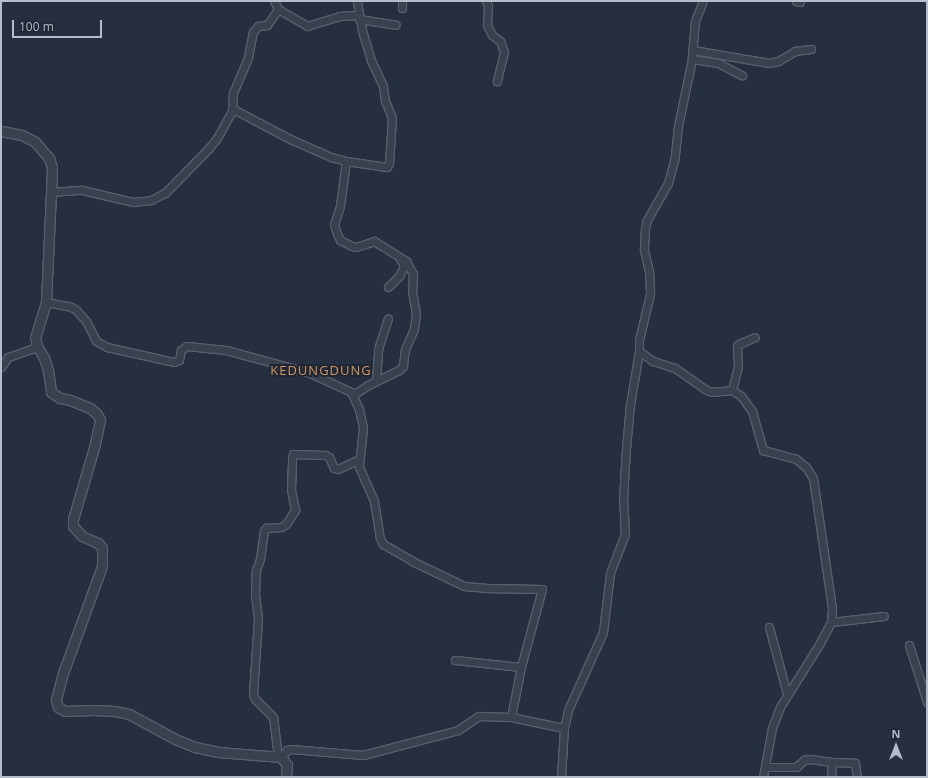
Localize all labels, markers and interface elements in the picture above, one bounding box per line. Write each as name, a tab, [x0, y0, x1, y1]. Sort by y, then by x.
scale bar	[14, 12, 104, 38]
text: 100 m	[19, 18, 54, 35]
district label: KEDUNGDUNG	[270, 362, 372, 378]
north arrow	[876, 726, 916, 766]
text: N	[892, 726, 900, 741]

